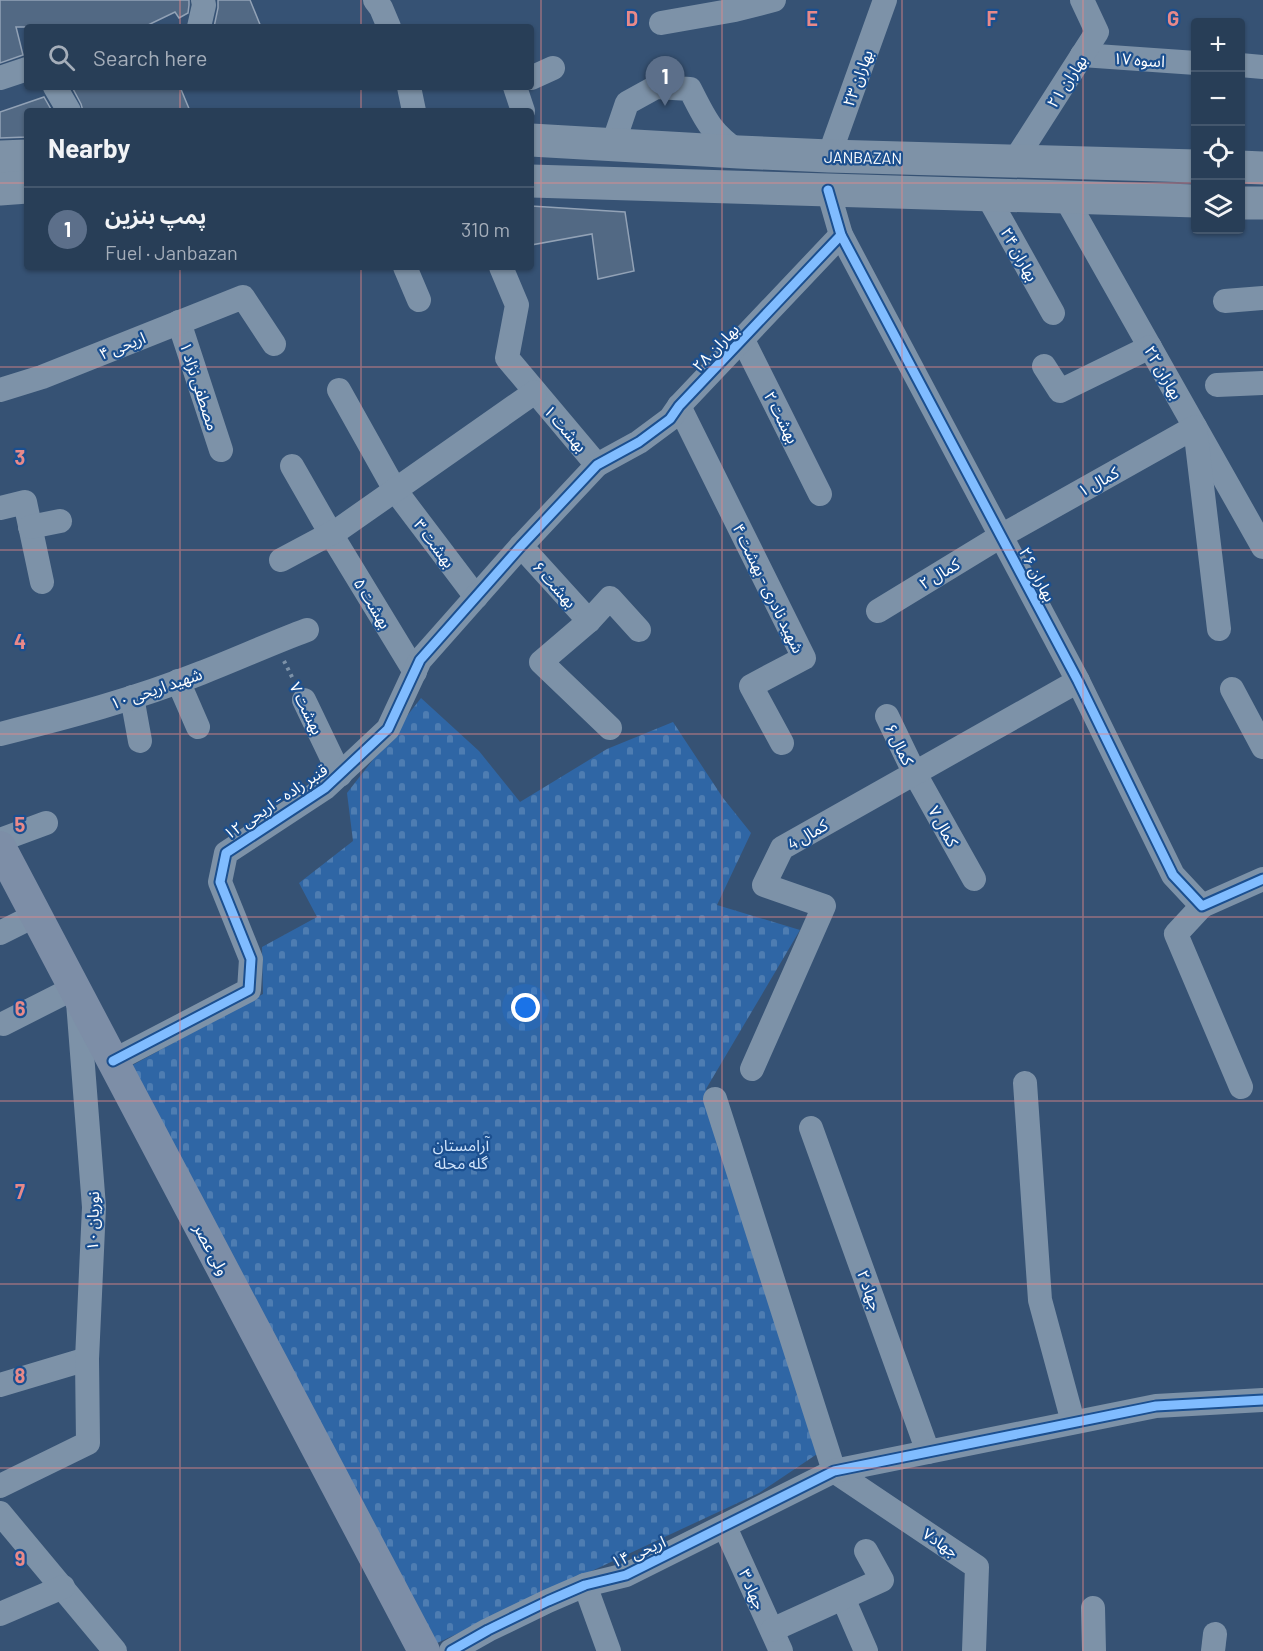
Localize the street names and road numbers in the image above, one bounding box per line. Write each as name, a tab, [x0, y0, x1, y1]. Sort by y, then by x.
street label: بهاران ۲۳	[838, 47, 877, 109]
street label: اسوه ۱۷	[1112, 48, 1166, 71]
street label: بهاران ۲۱	[1042, 51, 1091, 111]
street label: JANBAZAN	[824, 147, 902, 167]
street label: بهاران ۲۴	[997, 224, 1043, 285]
street label: بهاران ۲۸	[688, 319, 743, 375]
street label: اریحی ۴	[96, 327, 148, 364]
street label: مصطفی نژاد ۱	[176, 339, 223, 433]
street label: بهاران ۲۲	[1140, 342, 1187, 403]
street label: بهشت ۲	[760, 388, 803, 447]
street label: بهشت ۱	[540, 401, 591, 456]
street label: کمال ۱	[1074, 462, 1123, 502]
street label: بهشت ۳	[410, 515, 459, 572]
street label: شهید نادری - بهشت ۴	[729, 520, 809, 656]
street label: بهاران ۲۶	[1015, 544, 1060, 605]
street label: کمال ۲	[915, 553, 964, 594]
street label: بهشت ۶	[529, 557, 581, 612]
street label: بهشت ۵	[350, 574, 396, 632]
street label: شهید اریحی ۱۰	[108, 663, 205, 714]
street label: بهشت ۷	[285, 679, 328, 738]
street label: کمال ۶	[880, 720, 918, 769]
street label: قنبر زاده - اریحی ۱۲	[219, 759, 331, 844]
street label: کمال ۷	[923, 802, 963, 851]
street label: کمال 4	[783, 814, 832, 855]
street label: نوریان ۱۰	[82, 1191, 103, 1251]
street label: ولی عصر	[189, 1219, 234, 1279]
street label: جهاد ۲	[853, 1267, 886, 1313]
street label: جهاد۷	[919, 1523, 962, 1562]
street label: اریحی ۱۴	[608, 1531, 669, 1572]
street label: جهاد ۳	[735, 1566, 770, 1613]

